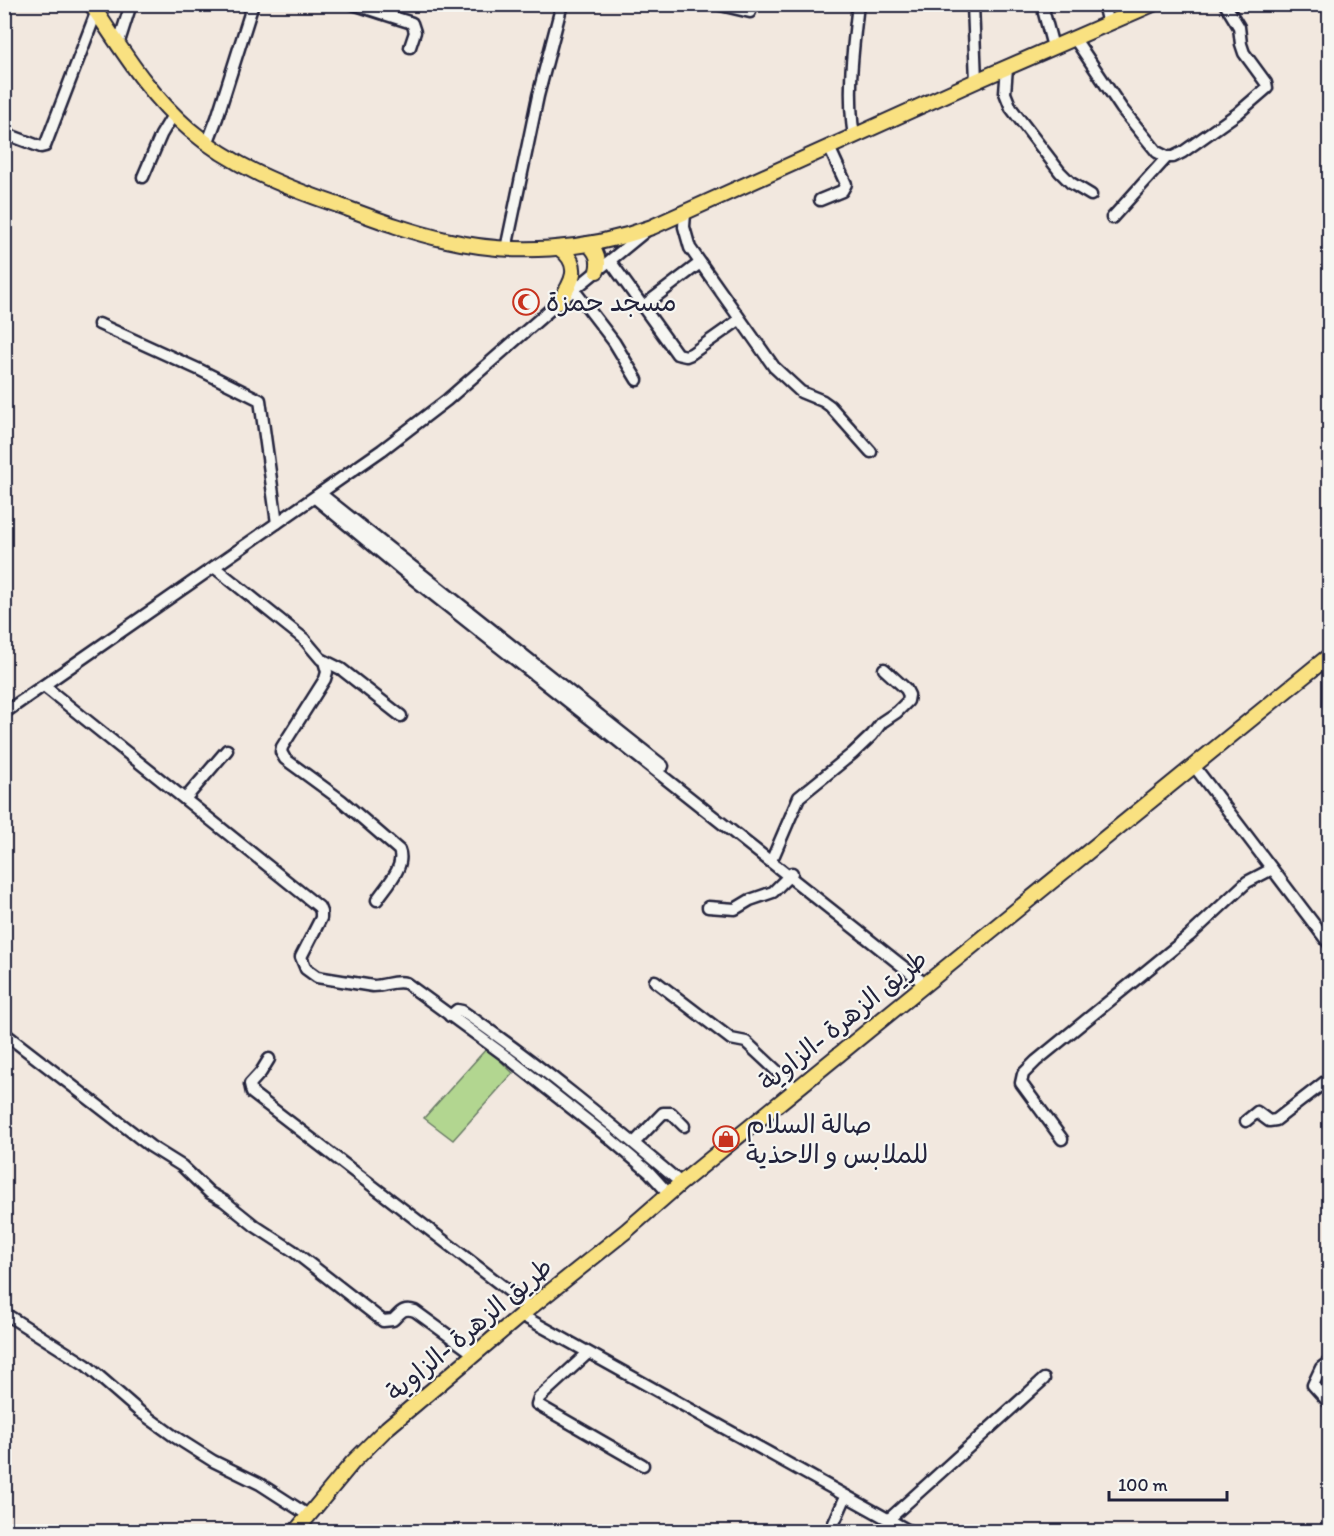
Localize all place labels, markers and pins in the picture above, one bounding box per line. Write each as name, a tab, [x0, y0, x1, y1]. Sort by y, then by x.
place label: مسجد حمزة	[546, 286, 677, 318]
mosque icon: مسجد حمزة	[511, 287, 541, 317]
place label: صالة السلام للملابس و الاحذية	[746, 1108, 928, 1170]
shop icon: صالة السلام للملابس و الاحذية	[711, 1124, 741, 1154]

